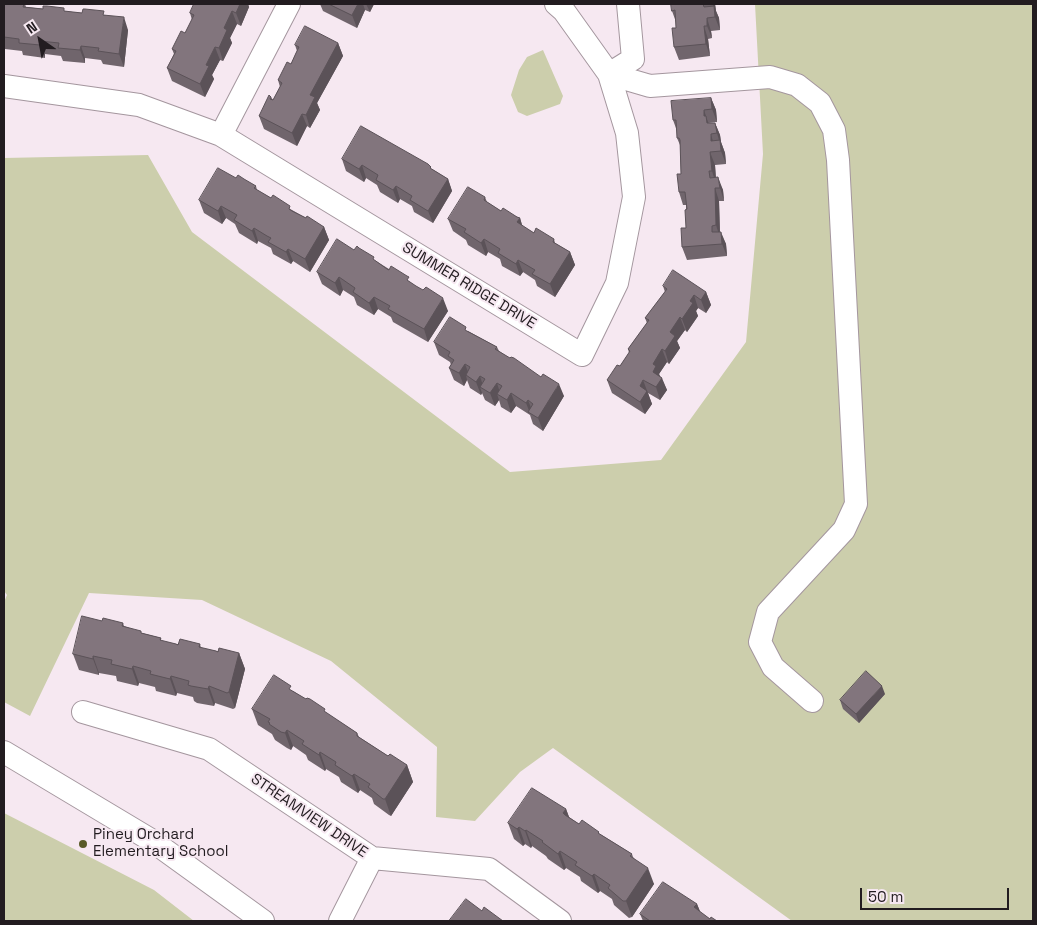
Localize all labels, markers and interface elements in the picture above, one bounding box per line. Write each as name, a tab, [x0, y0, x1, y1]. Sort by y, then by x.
north arrow	[15, 15, 65, 65]
text: N	[23, 17, 41, 38]
street label: SUMMER RIDGE DRIVE	[399, 239, 539, 333]
street label: STREAMVIEW DRIVE	[247, 770, 371, 862]
place label: Piney Orchard Elementary School	[93, 826, 229, 861]
marker: Piney Orchard Elementary School	[77, 838, 89, 850]
scale bar	[862, 878, 1011, 910]
text: 50 m	[868, 887, 903, 906]

